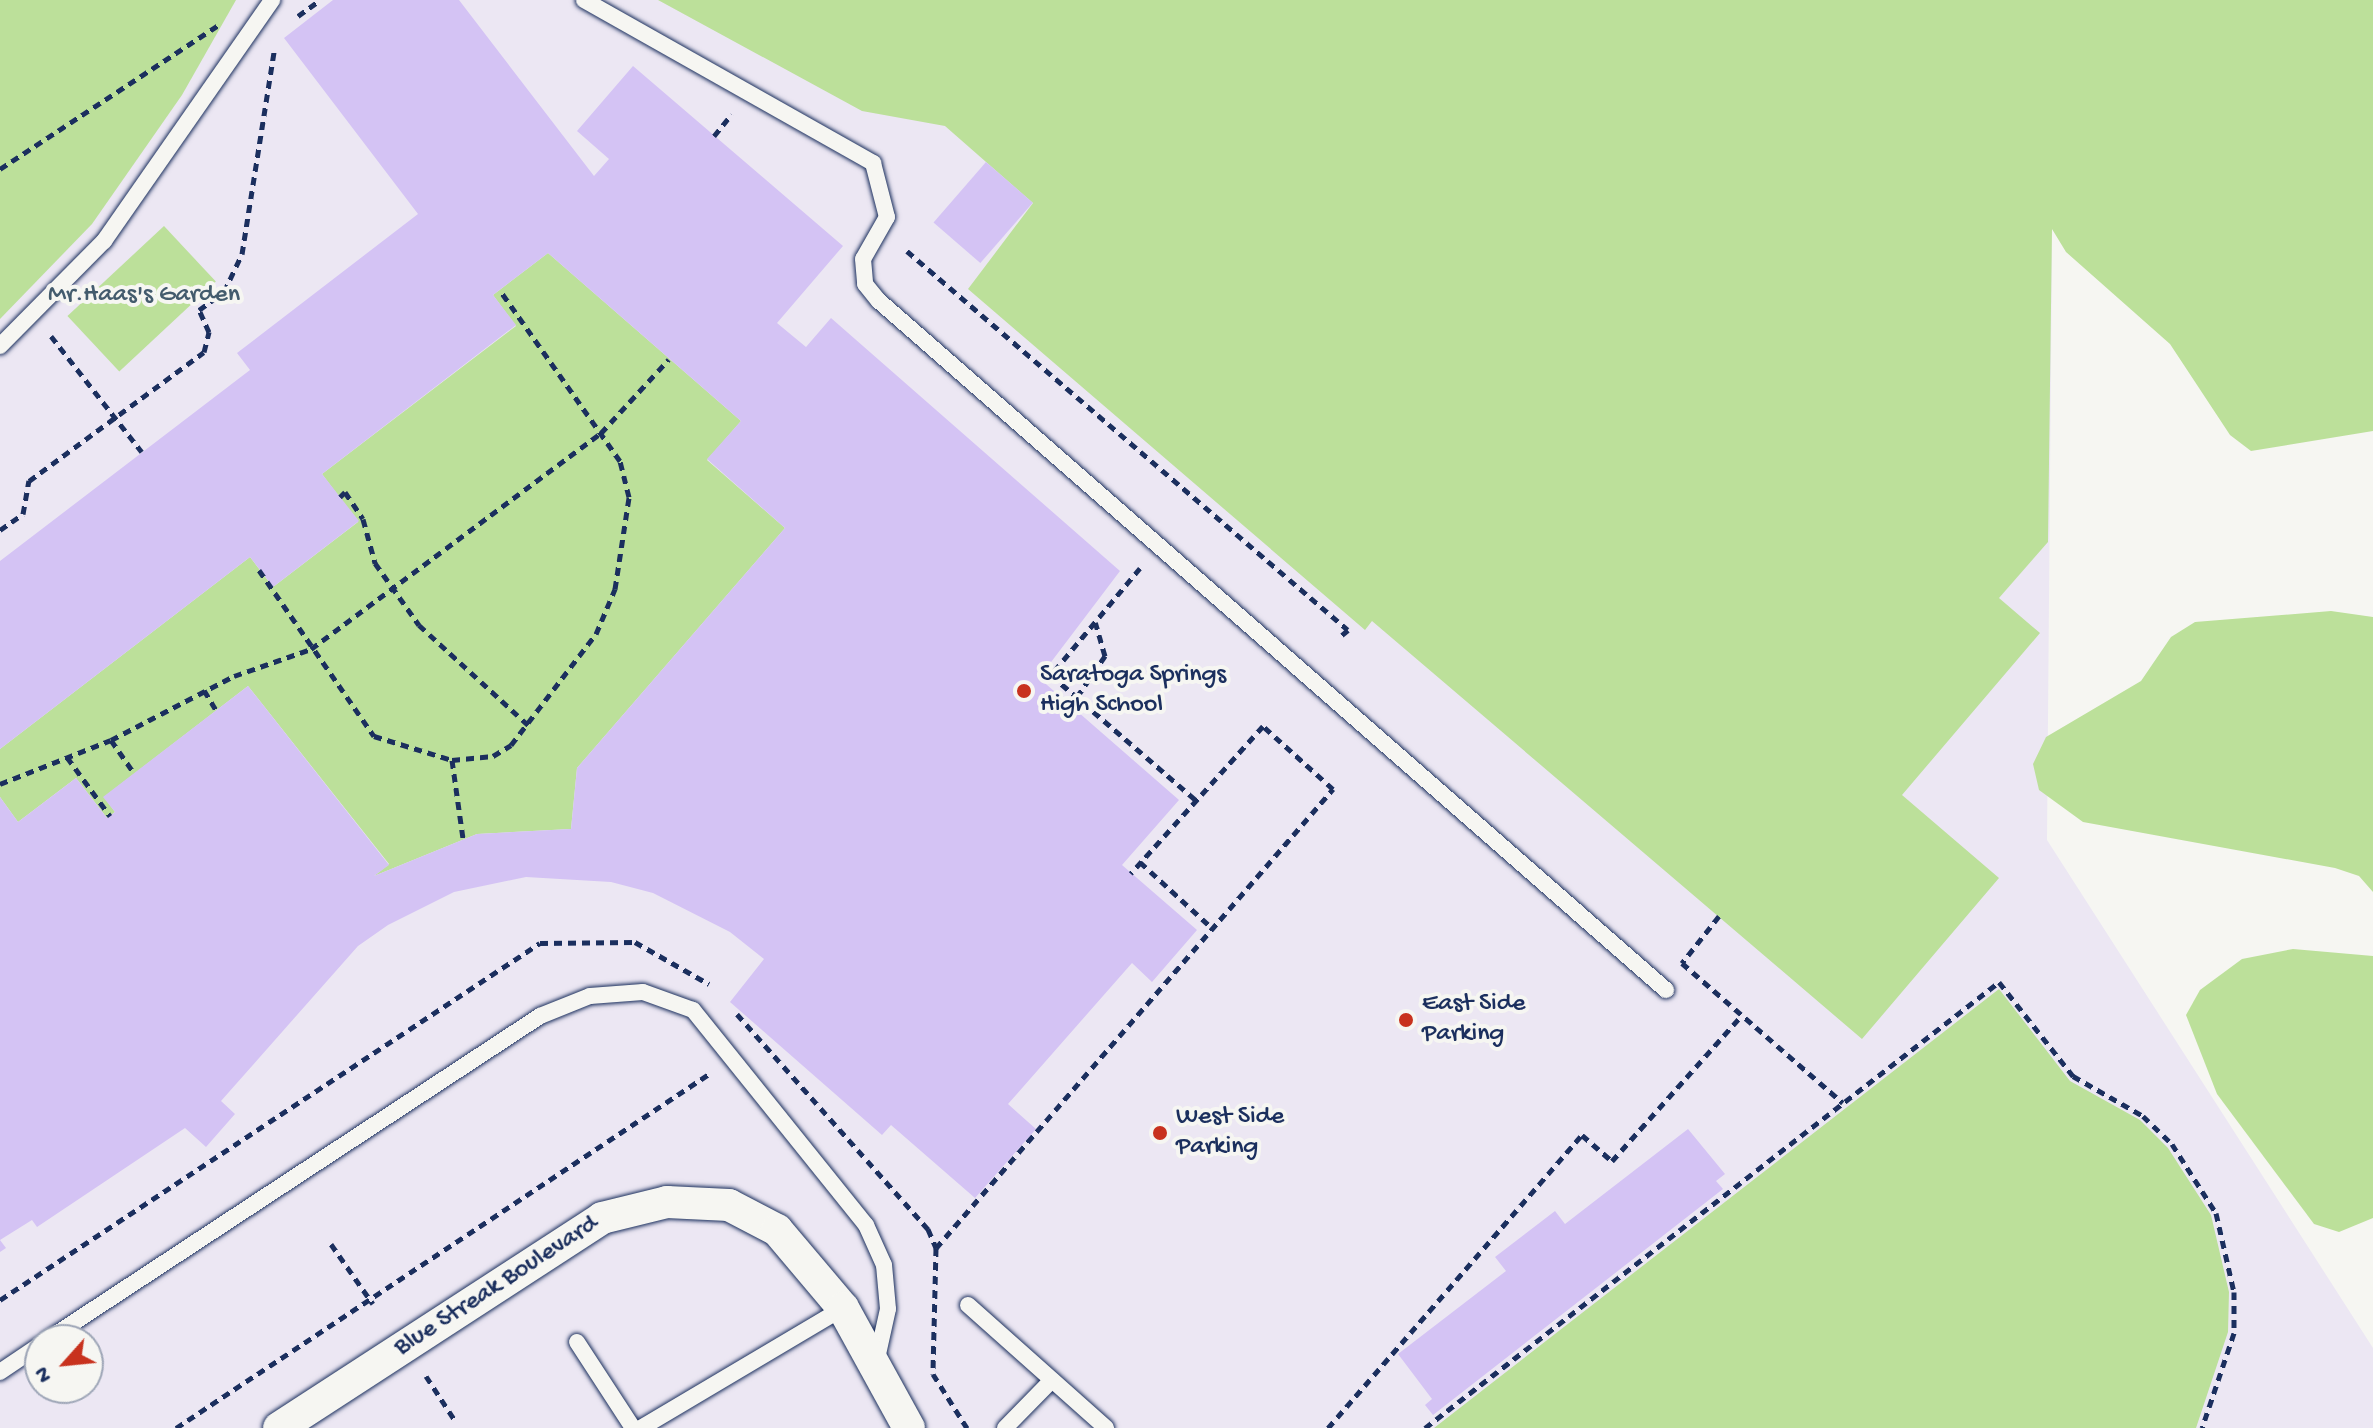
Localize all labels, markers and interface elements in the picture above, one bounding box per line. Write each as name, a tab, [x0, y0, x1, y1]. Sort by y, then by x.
park label: Mr.Haas's Garden	[48, 280, 240, 312]
place label: Saratoga Springs High School	[1040, 660, 1226, 722]
marker: Saratoga Springs High School	[1015, 682, 1033, 700]
place label: East Side Parking	[1422, 989, 1525, 1050]
marker: East Side Parking	[1397, 1011, 1415, 1029]
place label: West Side Parking	[1176, 1102, 1284, 1164]
marker: West Side Parking	[1151, 1124, 1169, 1142]
street label: Blue Streak Boulevard	[389, 1209, 605, 1365]
north arrow	[24, 1324, 104, 1404]
text: N	[30, 1362, 59, 1386]

